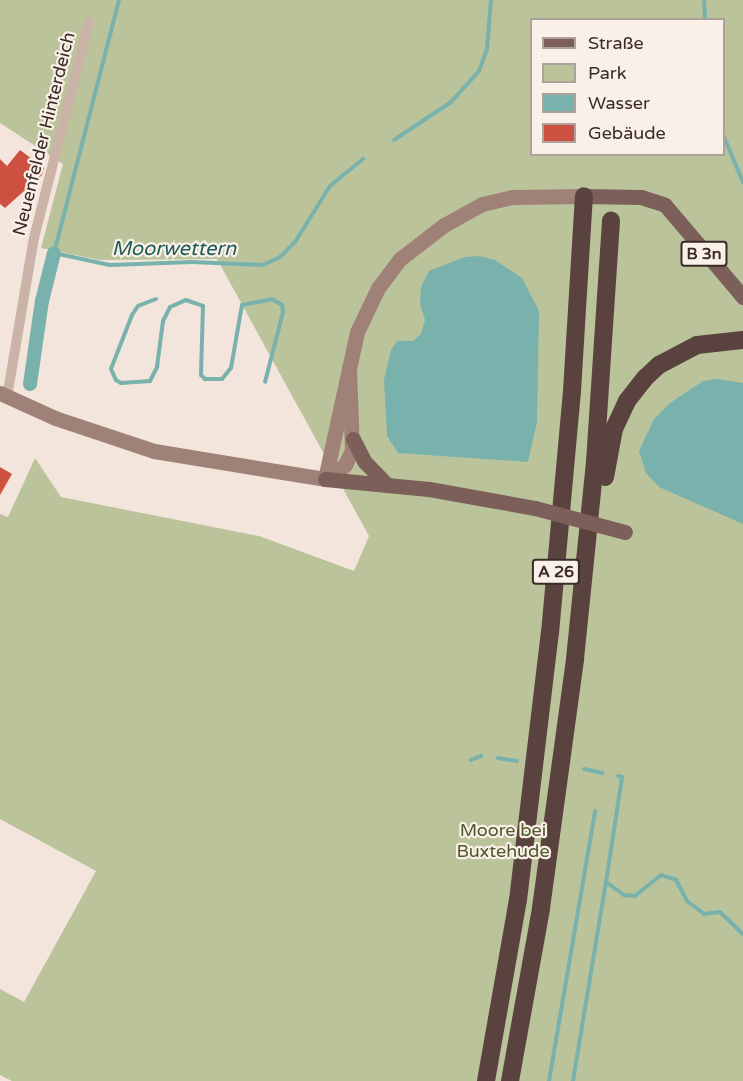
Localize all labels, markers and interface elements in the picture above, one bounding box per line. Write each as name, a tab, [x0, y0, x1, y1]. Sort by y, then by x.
legend	[530, 18, 725, 156]
street label: Neuenfelder Hinterdeich	[8, 30, 80, 238]
text: Straße	[588, 32, 644, 54]
text: Park	[588, 62, 626, 84]
text: Wasser	[588, 92, 650, 114]
text: Gebäude	[588, 122, 666, 144]
water label: Moorwettern	[112, 237, 236, 261]
road number: B 3n	[680, 241, 728, 267]
road number: A 26	[530, 559, 582, 585]
park label: Moore bei Buxtehude	[456, 820, 550, 862]

